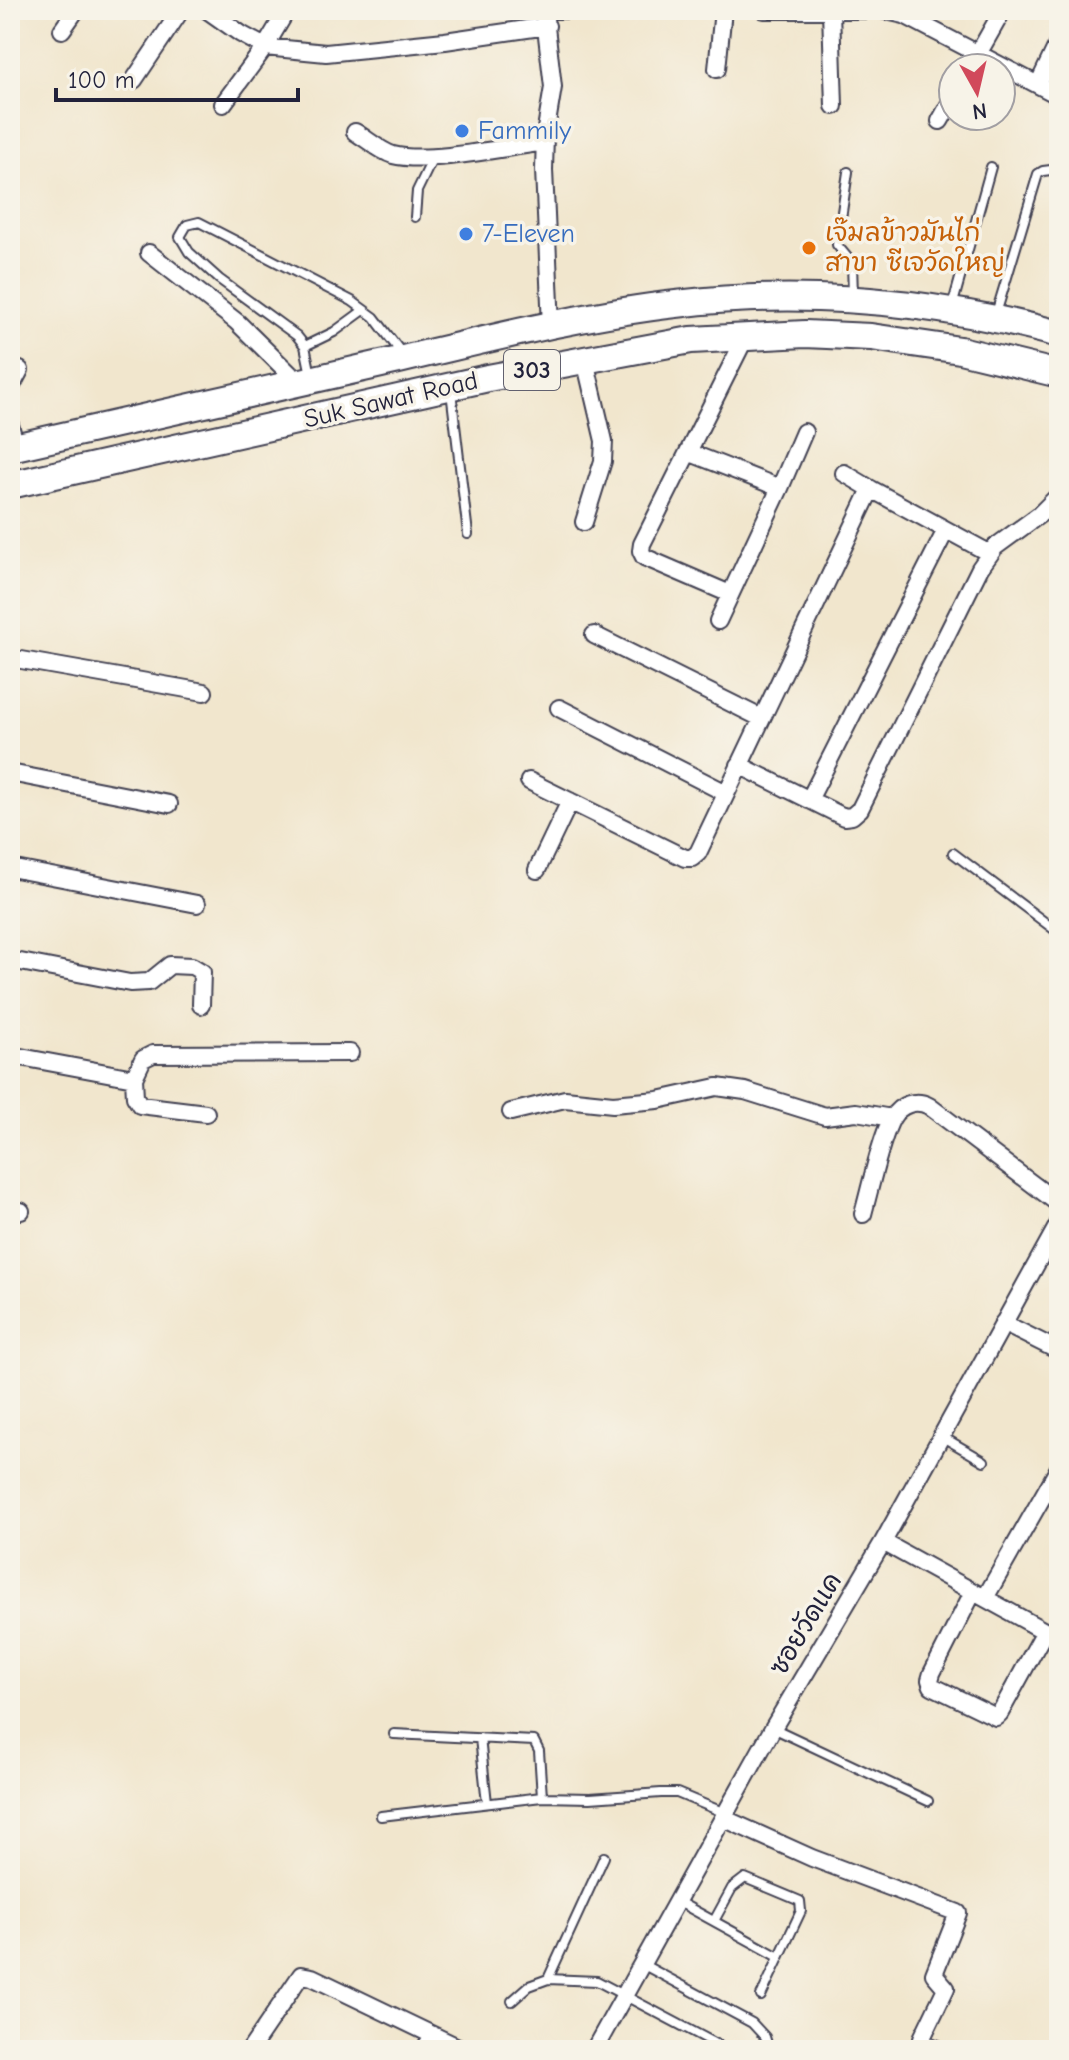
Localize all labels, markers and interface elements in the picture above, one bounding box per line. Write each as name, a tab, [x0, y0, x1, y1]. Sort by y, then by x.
scale bar	[56, 52, 298, 102]
north arrow	[937, 52, 1017, 132]
text: 100 m	[68, 66, 135, 94]
text: N	[971, 97, 989, 125]
place label: Fammily	[478, 116, 572, 146]
marker: Fammily	[453, 122, 471, 140]
place label: เจ๊มลข้าวมันไก่ สาขา ซีเจวัดใหญ่	[825, 216, 1005, 278]
place label: 7-Eleven	[482, 219, 575, 249]
marker: 7-Eleven	[457, 225, 475, 243]
marker: เจ๊มลข้าวมันไก่ สาขา ซีเจวัดใหญ่	[800, 239, 818, 257]
road number: 303	[504, 350, 560, 390]
street label: Suk Sawat Road	[301, 365, 481, 435]
street label: ซอยวัดแค	[764, 1567, 848, 1681]

